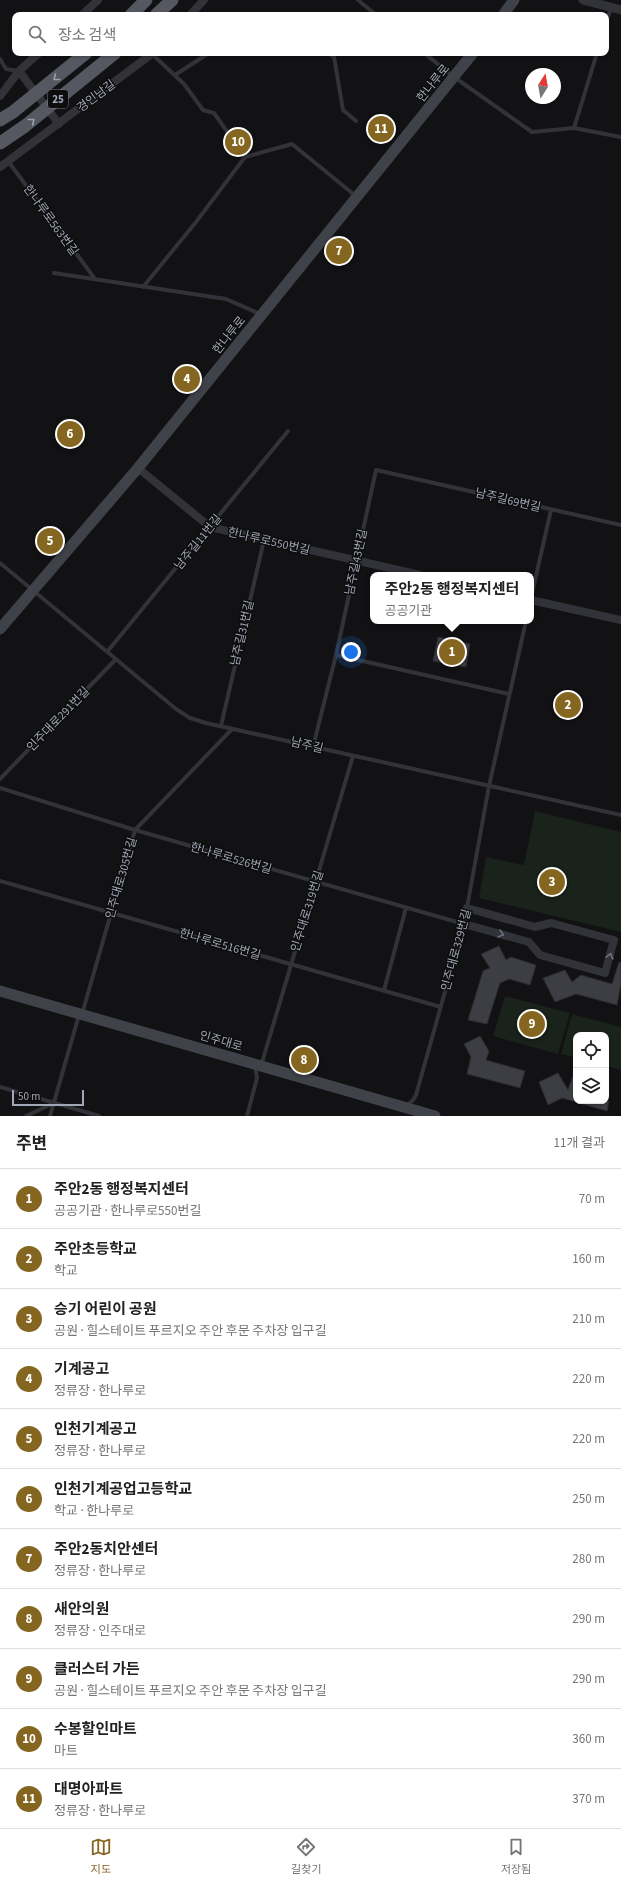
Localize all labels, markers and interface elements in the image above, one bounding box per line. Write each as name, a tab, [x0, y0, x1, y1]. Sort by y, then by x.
search box	[12, 12, 609, 56]
icon: search	[26, 23, 48, 45]
text: 장소 검색	[58, 25, 116, 46]
street label: 한나루로	[413, 61, 454, 106]
north arrow	[525, 68, 561, 104]
one-way arrow	[53, 73, 60, 80]
street label: 경인남길	[74, 76, 119, 116]
road number: 25	[48, 90, 68, 108]
pin: 11	[368, 114, 394, 144]
one-way arrow	[27, 118, 34, 125]
pin: 10	[225, 127, 251, 157]
street label: 한나루로563번길	[19, 181, 82, 259]
pin: 7	[326, 236, 352, 266]
street label: 한나루로	[209, 313, 250, 358]
pin: 4	[174, 364, 200, 394]
pin: 6	[57, 419, 83, 449]
street label: 남주길69번길	[473, 485, 543, 516]
street label: 남주길11번길	[171, 511, 226, 574]
street label: 한나루로550번길	[226, 524, 312, 559]
pin: 5	[37, 526, 63, 556]
street label: 남주길43번길	[341, 527, 372, 597]
popup	[370, 572, 534, 624]
text: 주안2동 행정복지센터	[384, 579, 520, 600]
street label: 남주길31번길	[227, 598, 258, 668]
text: 공공기관	[384, 602, 432, 620]
pin: 1	[439, 637, 465, 667]
your location	[341, 642, 361, 662]
street label: 인주대로291번길	[23, 683, 94, 756]
pin: 2	[555, 690, 581, 720]
street label: 남주길	[289, 733, 325, 757]
street label: 인주대로305번길	[102, 835, 141, 921]
street label: 한나루로526번길	[188, 839, 274, 878]
pin: 3	[539, 867, 565, 897]
street label: 인주대로319번길	[287, 868, 328, 954]
street label: 인주대로329번길	[437, 907, 476, 993]
street label: 한나루로516번길	[177, 925, 263, 964]
one-way arrow	[498, 930, 505, 938]
one-way arrow	[605, 953, 614, 960]
pin: 9	[519, 1009, 545, 1039]
street label: 인주대로	[197, 1027, 244, 1056]
map controls	[573, 1032, 609, 1104]
button: locate	[573, 1032, 609, 1068]
pin: 8	[291, 1045, 317, 1075]
button: layers	[573, 1068, 609, 1104]
scale bar	[12, 1088, 84, 1107]
text: 50 m	[18, 1089, 40, 1104]
text: 주변	[16, 1132, 47, 1156]
text: 11개 결과	[554, 1134, 605, 1152]
text: 주안2동 행정복지센터	[54, 1179, 189, 1200]
text: 1	[26, 1190, 32, 1208]
text: 70 m	[579, 1190, 605, 1208]
text: 공공기관 · 한나루로550번길	[54, 1202, 201, 1220]
text: 주안초등학교	[54, 1239, 137, 1260]
text: 2	[26, 1250, 32, 1268]
text: 160 m	[572, 1250, 605, 1268]
text: 학교	[54, 1262, 78, 1280]
text: 승기 어린이 공원	[54, 1299, 157, 1320]
text: 3	[26, 1310, 32, 1328]
text: 210 m	[572, 1310, 605, 1328]
text: 공원 · 힐스테이트 푸르지오 주안 후문 주차장 입구길	[54, 1322, 327, 1340]
text: 기계공고	[54, 1359, 109, 1380]
text: 4	[26, 1370, 32, 1388]
text: 220 m	[572, 1370, 605, 1388]
text: 정류장 · 한나루로	[54, 1382, 146, 1400]
text: 인천기계공고	[54, 1419, 137, 1440]
text: 5	[26, 1430, 32, 1448]
text: 220 m	[572, 1430, 605, 1448]
text: 정류장 · 한나루로	[54, 1442, 146, 1460]
text: 인천기계공업고등학교	[54, 1479, 192, 1500]
text: 6	[26, 1490, 32, 1508]
text: 250 m	[572, 1490, 605, 1508]
text: 학교 · 한나루로	[54, 1502, 134, 1520]
text: 주안2동치안센터	[54, 1539, 159, 1560]
text: 7	[26, 1550, 32, 1568]
text: 280 m	[572, 1550, 605, 1568]
text: 정류장 · 한나루로	[54, 1562, 146, 1580]
text: 새안의원	[54, 1599, 109, 1620]
text: 8	[26, 1610, 32, 1628]
text: 290 m	[572, 1610, 605, 1628]
text: 정류장 · 인주대로	[54, 1622, 146, 1640]
text: 클러스터 가든	[54, 1659, 140, 1680]
text: 9	[26, 1670, 32, 1688]
text: 290 m	[572, 1670, 605, 1688]
text: 공원 · 힐스테이트 푸르지오 주안 후문 주차장 입구길	[54, 1682, 327, 1700]
text: 수봉할인마트	[54, 1719, 137, 1740]
text: 10	[22, 1730, 36, 1748]
text: 360 m	[572, 1730, 605, 1748]
text: 마트	[54, 1742, 78, 1760]
text: 대명아파트	[54, 1779, 123, 1800]
text: 11	[22, 1790, 36, 1808]
text: 370 m	[572, 1790, 605, 1808]
text: 정류장 · 한나루로	[54, 1802, 146, 1820]
tab: 지도	[90, 1836, 112, 1877]
tab: 길찾기	[291, 1836, 321, 1877]
tab: 저장됨	[501, 1836, 531, 1877]

